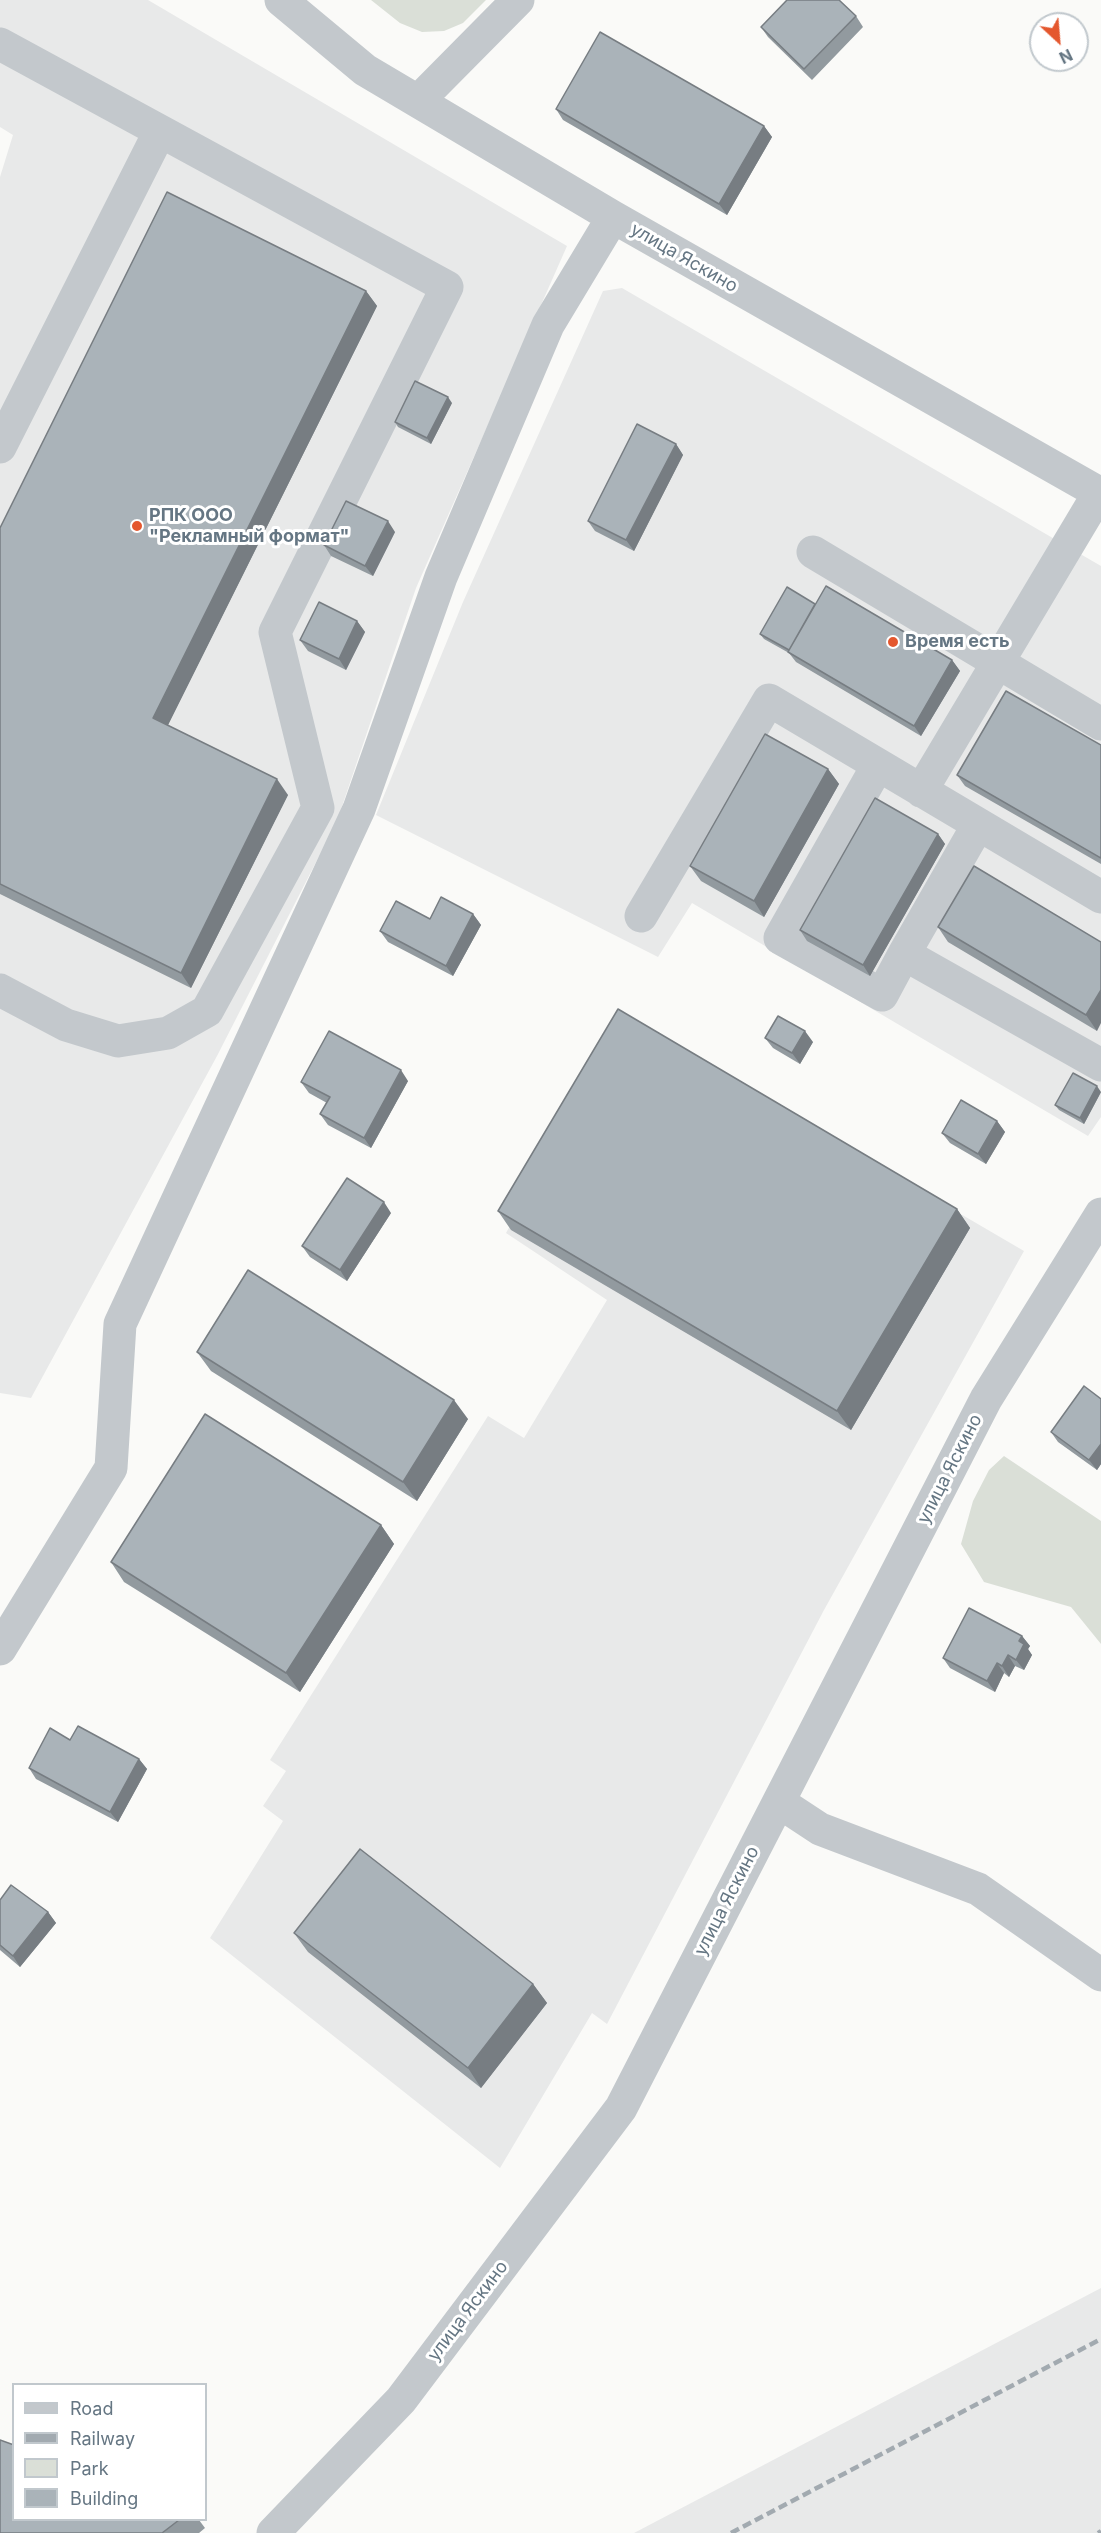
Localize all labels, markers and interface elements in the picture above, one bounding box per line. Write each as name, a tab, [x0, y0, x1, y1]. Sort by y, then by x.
north arrow	[1029, 12, 1089, 72]
text: N	[1056, 45, 1076, 68]
street label: улица Яскино	[627, 219, 741, 297]
place label: РПК ООО "Рекламный формат"	[149, 505, 350, 548]
marker: РПК ООО "Рекламный формат"	[130, 519, 144, 533]
place label: Время есть	[905, 631, 1010, 653]
marker: Время есть	[886, 635, 900, 649]
street label: улица Яскино	[913, 1411, 987, 1527]
street label: улица Яскино	[690, 1843, 764, 1959]
street label: улица Яскино	[423, 2257, 513, 2365]
legend	[12, 2383, 207, 2521]
text: Road	[70, 2398, 113, 2419]
text: Railway	[70, 2428, 135, 2449]
text: Park	[70, 2458, 109, 2479]
text: Building	[70, 2488, 138, 2509]

